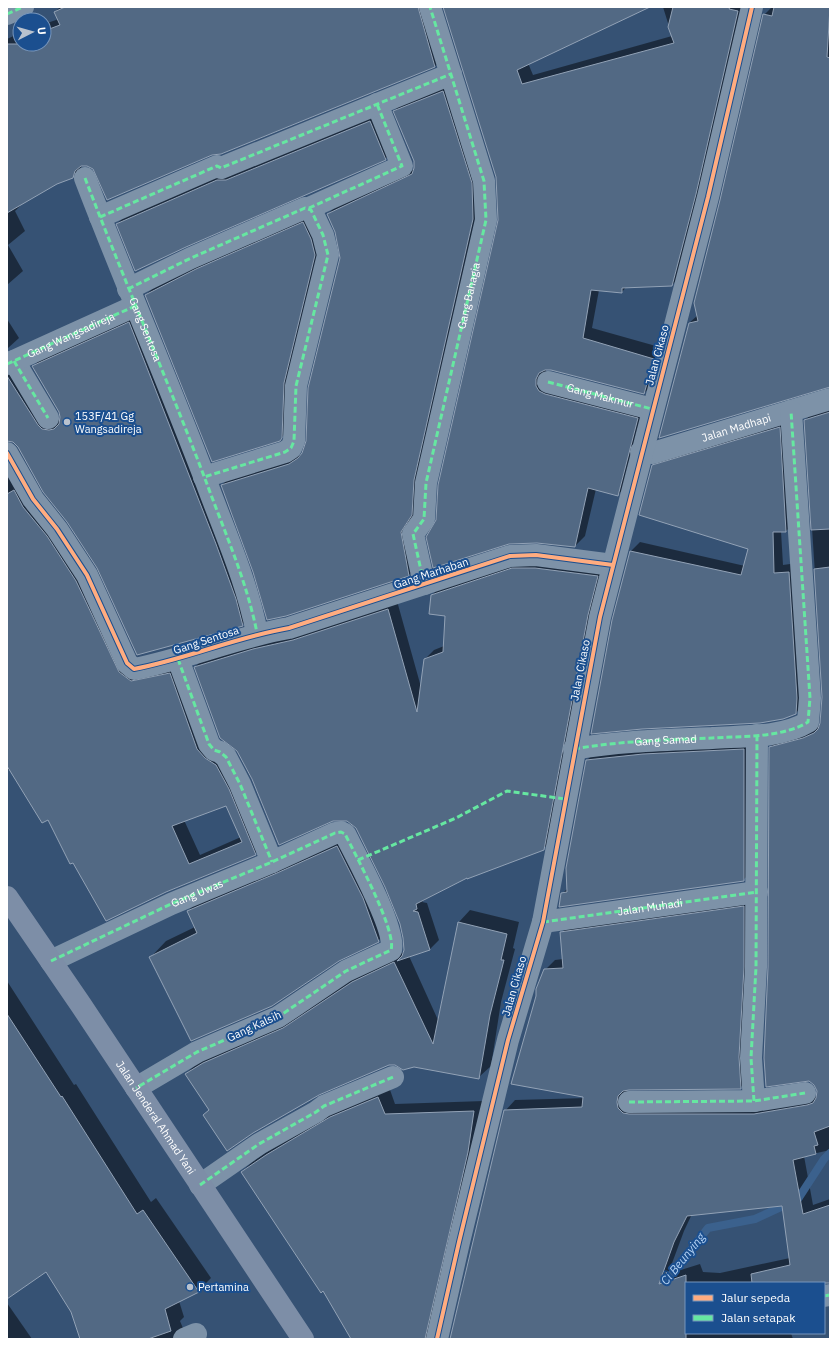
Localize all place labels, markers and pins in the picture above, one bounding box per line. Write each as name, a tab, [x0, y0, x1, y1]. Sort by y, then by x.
place label: 153F/41 Gg Wangsadireja	[75, 409, 142, 436]
marker: 153F/41 Gg Wangsadireja	[62, 417, 72, 427]
place label: Pertamina	[198, 1280, 249, 1294]
marker: Pertamina	[185, 1282, 195, 1292]

